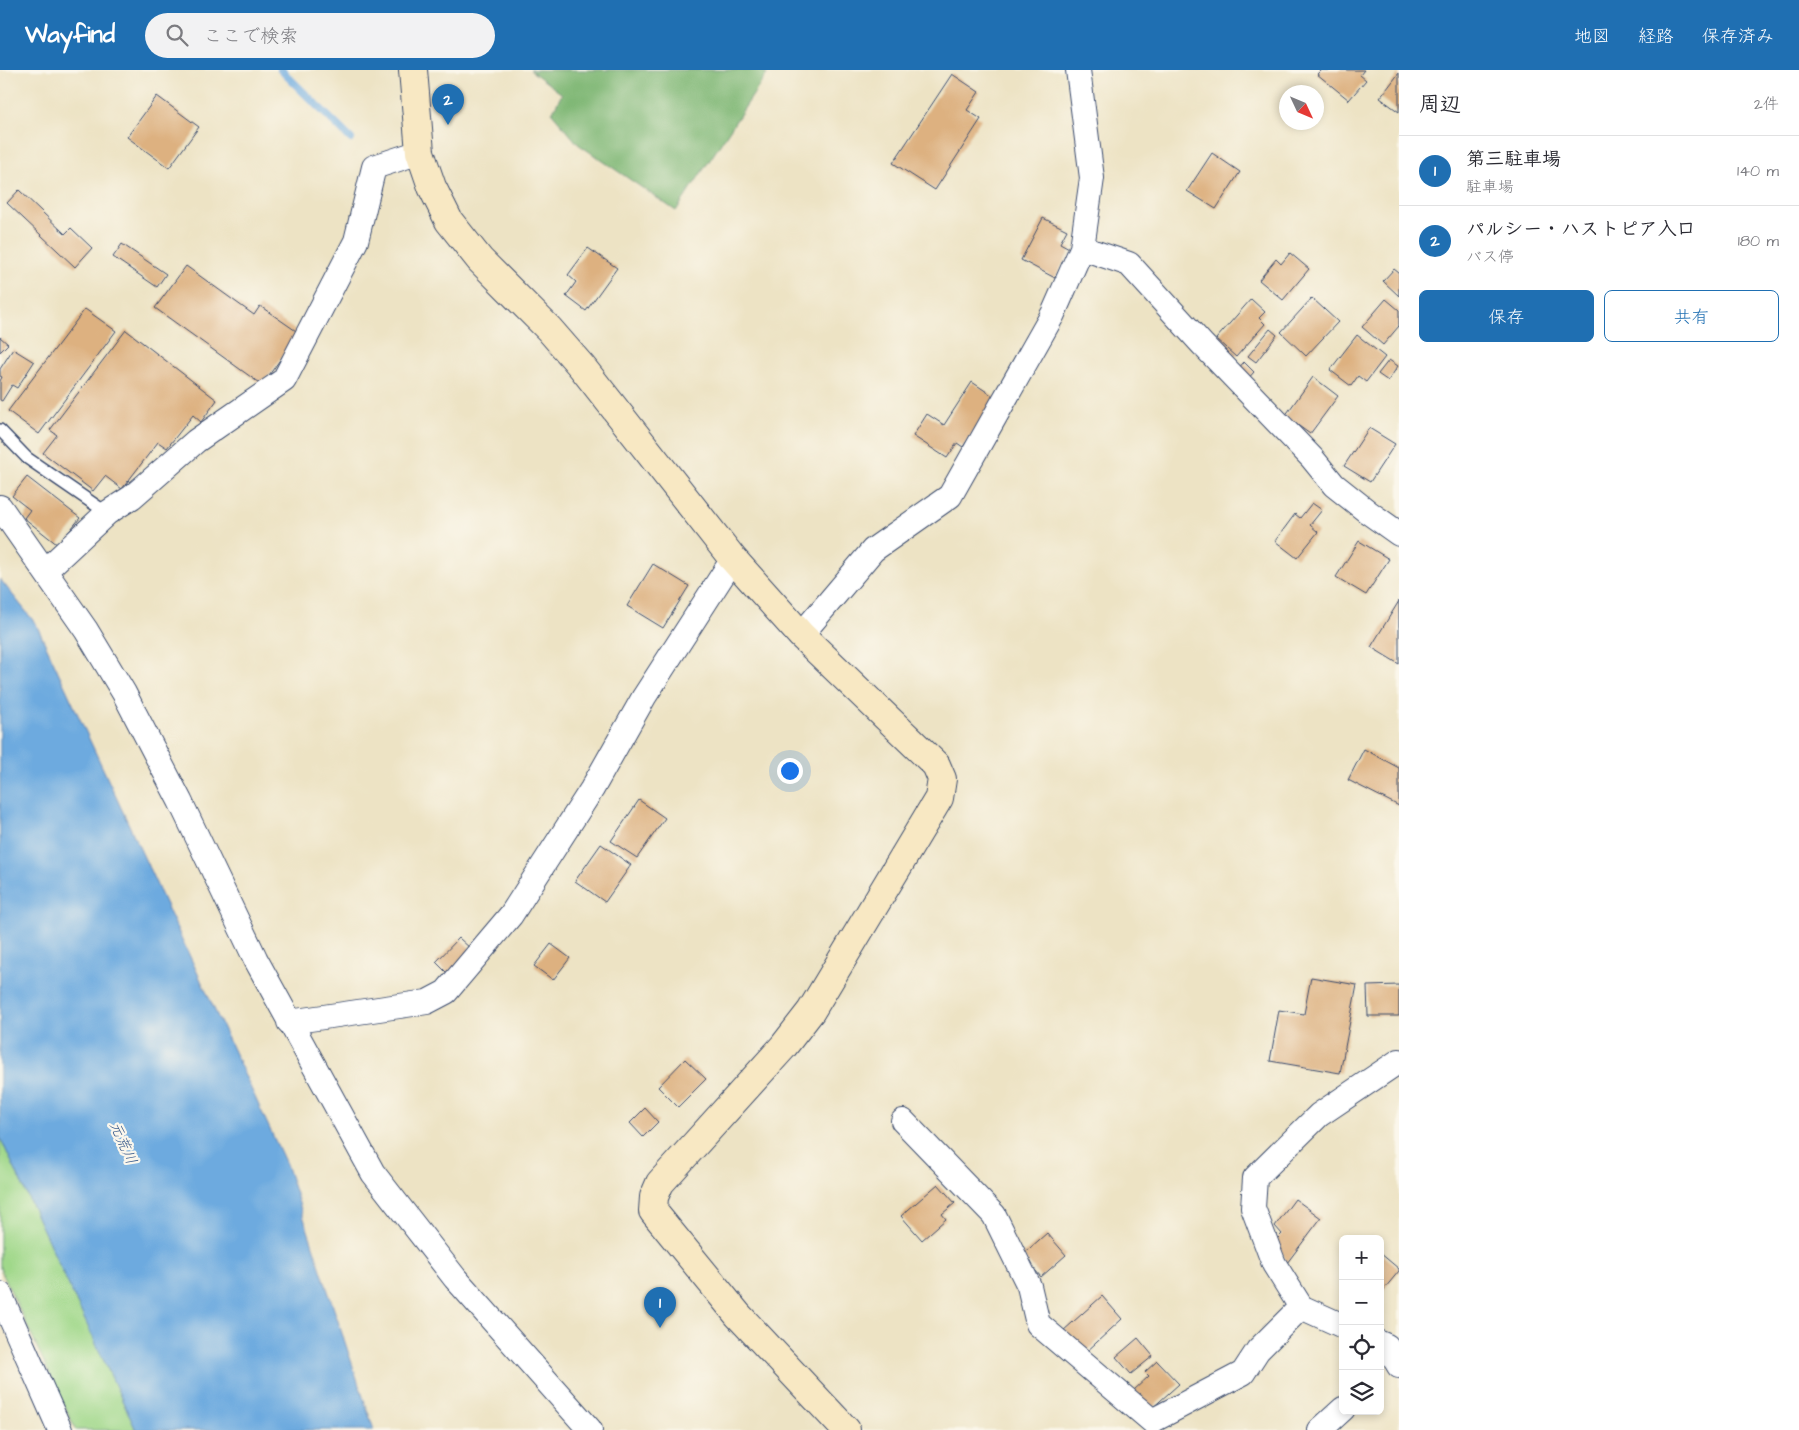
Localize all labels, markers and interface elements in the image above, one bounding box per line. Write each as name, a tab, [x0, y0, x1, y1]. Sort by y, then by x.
search box	[145, 13, 495, 58]
text: Wayfind	[25, 18, 115, 52]
icon: search	[163, 21, 191, 49]
text: ここで検索	[203, 23, 298, 50]
text: 地図	[1574, 24, 1610, 49]
text: 経路	[1638, 24, 1674, 49]
text: 保存済み	[1702, 24, 1774, 49]
pin: 2	[432, 84, 464, 125]
north arrow	[1279, 85, 1324, 130]
text: 周辺	[1419, 90, 1461, 119]
text: 2件	[1754, 93, 1779, 115]
text: 第三駐車場	[1466, 146, 1561, 173]
text: 1	[1434, 160, 1436, 182]
text: 140 m	[1737, 160, 1779, 182]
text: 駐車場	[1466, 176, 1514, 198]
text: パルシー・ハストピア入口	[1466, 216, 1696, 243]
text: 2	[1430, 230, 1440, 252]
text: 180 m	[1738, 230, 1779, 252]
text: バス停	[1466, 246, 1514, 268]
button: 保存	[1419, 290, 1594, 342]
button: 共有	[1604, 290, 1779, 342]
your location	[777, 758, 803, 784]
water label: 元荒川	[104, 1118, 142, 1168]
map controls	[1339, 1235, 1384, 1415]
button: +	[1339, 1235, 1384, 1280]
button: −	[1339, 1280, 1384, 1325]
pin: 1	[644, 1287, 676, 1328]
button: locate	[1339, 1325, 1384, 1370]
button: layers	[1339, 1370, 1384, 1415]

